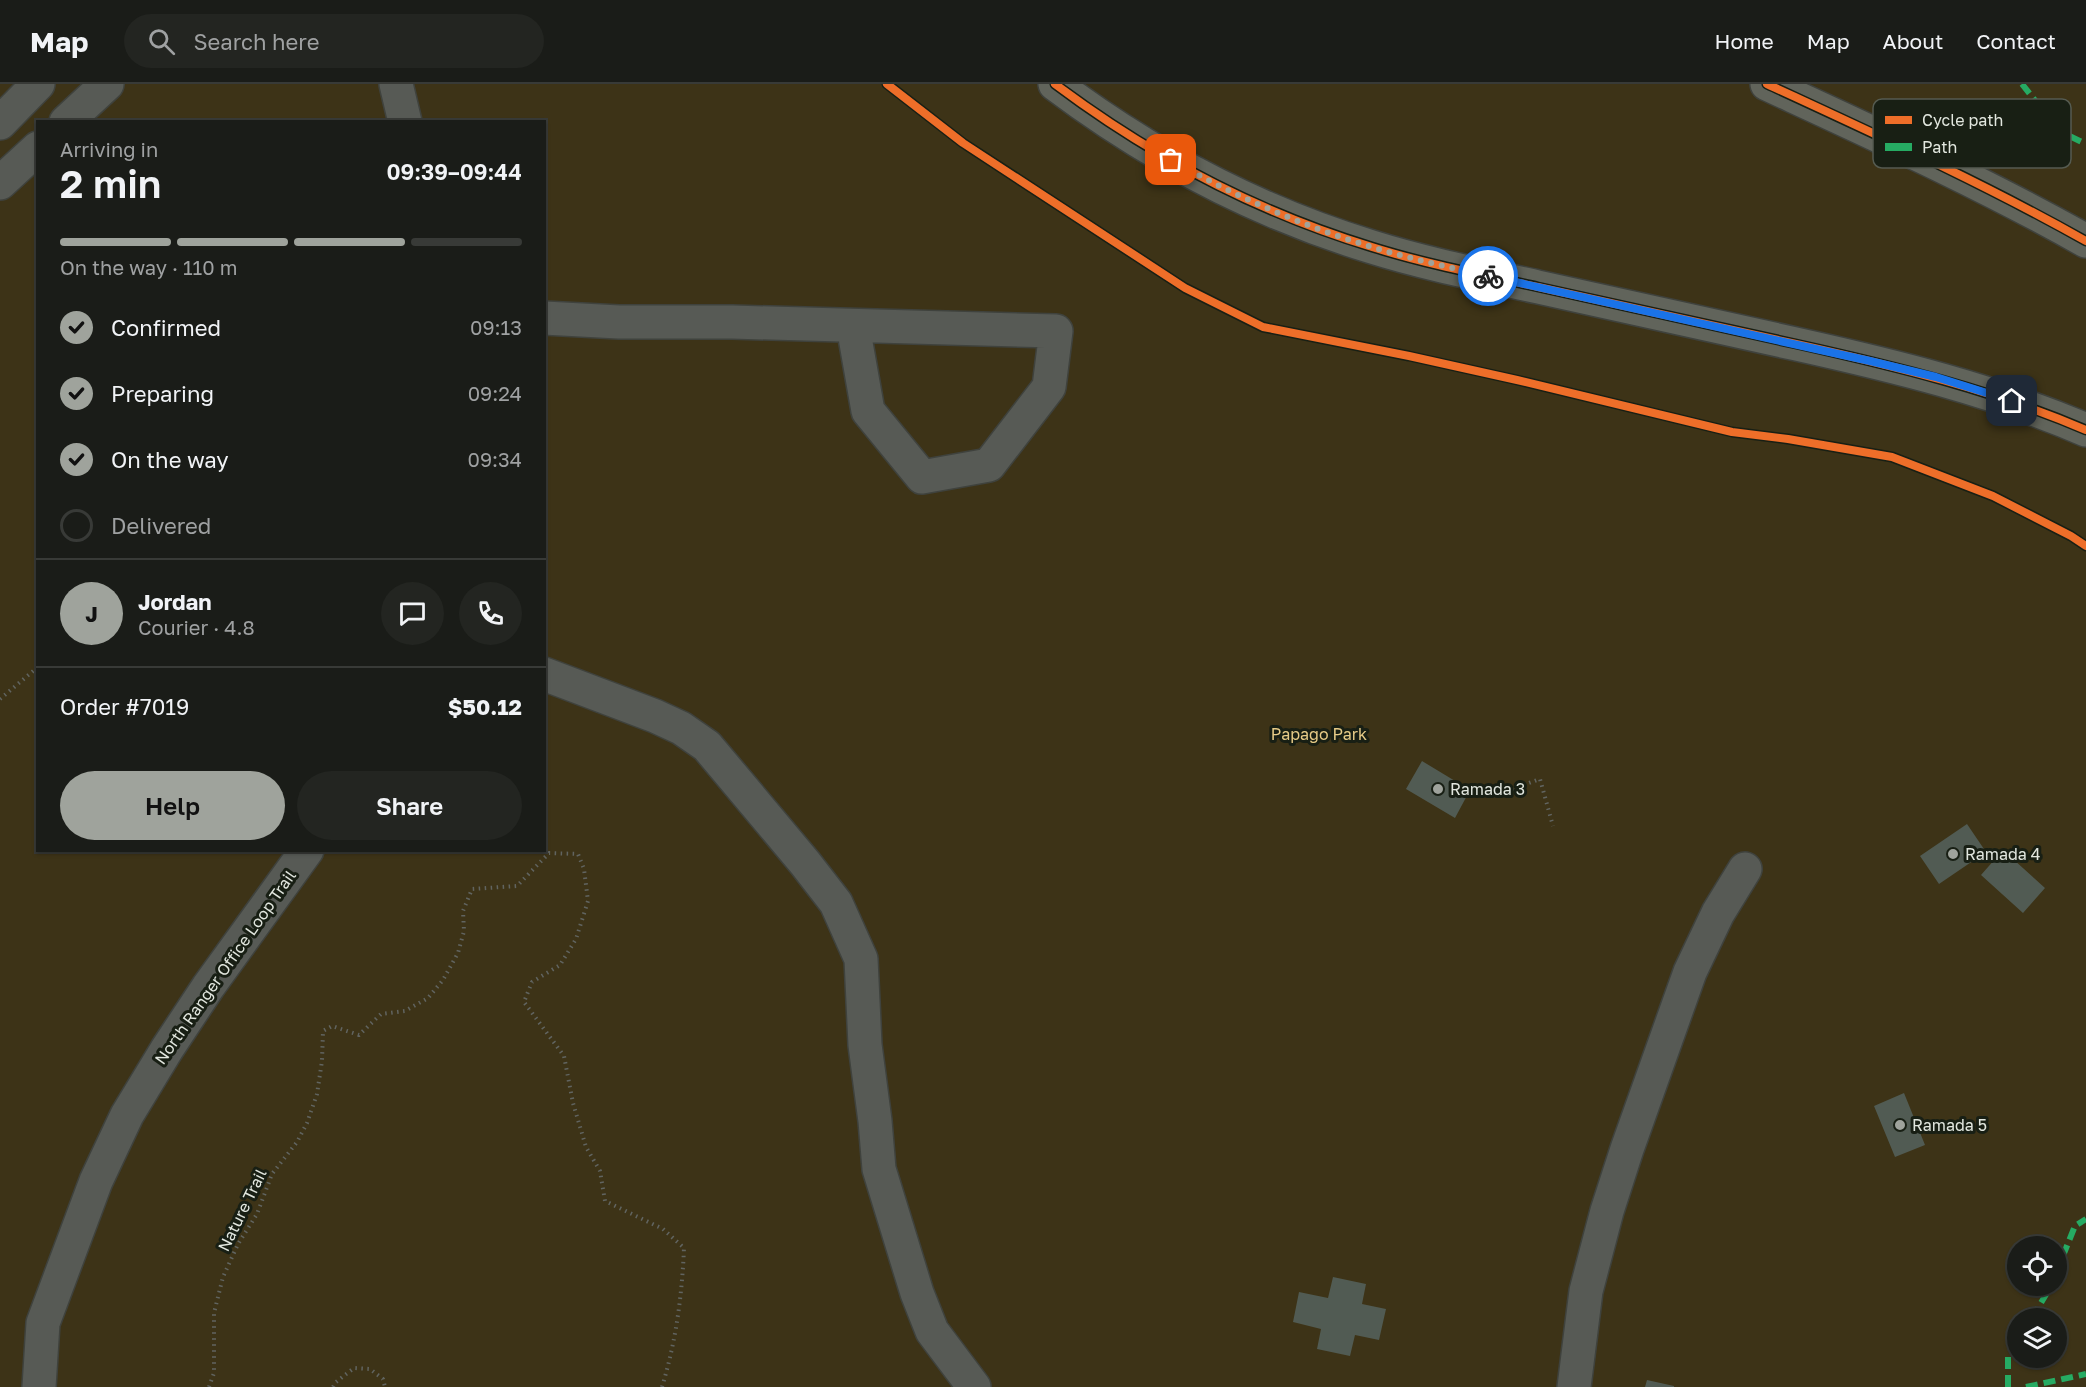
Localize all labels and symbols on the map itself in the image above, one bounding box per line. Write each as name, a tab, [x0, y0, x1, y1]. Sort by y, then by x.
legend	[1873, 99, 2071, 168]
text: Cycle path	[1922, 110, 2003, 130]
pin	[1145, 134, 1196, 185]
text: Path	[1922, 137, 1957, 157]
courier	[1458, 246, 1518, 306]
pin	[1986, 375, 2037, 426]
park label: Papago Park	[1271, 724, 1367, 744]
place label: Ramada 3	[1450, 779, 1525, 799]
marker: Ramada 3	[1431, 782, 1445, 796]
place label: Ramada 4	[1965, 844, 2041, 864]
marker: Ramada 4	[1946, 847, 1960, 861]
street label: North Ranger Office Loop Trail	[150, 866, 300, 1068]
place label: Ramada 5	[1912, 1115, 1987, 1135]
marker: Ramada 5	[1893, 1118, 1907, 1132]
street label: Nature Trail	[213, 1165, 271, 1255]

